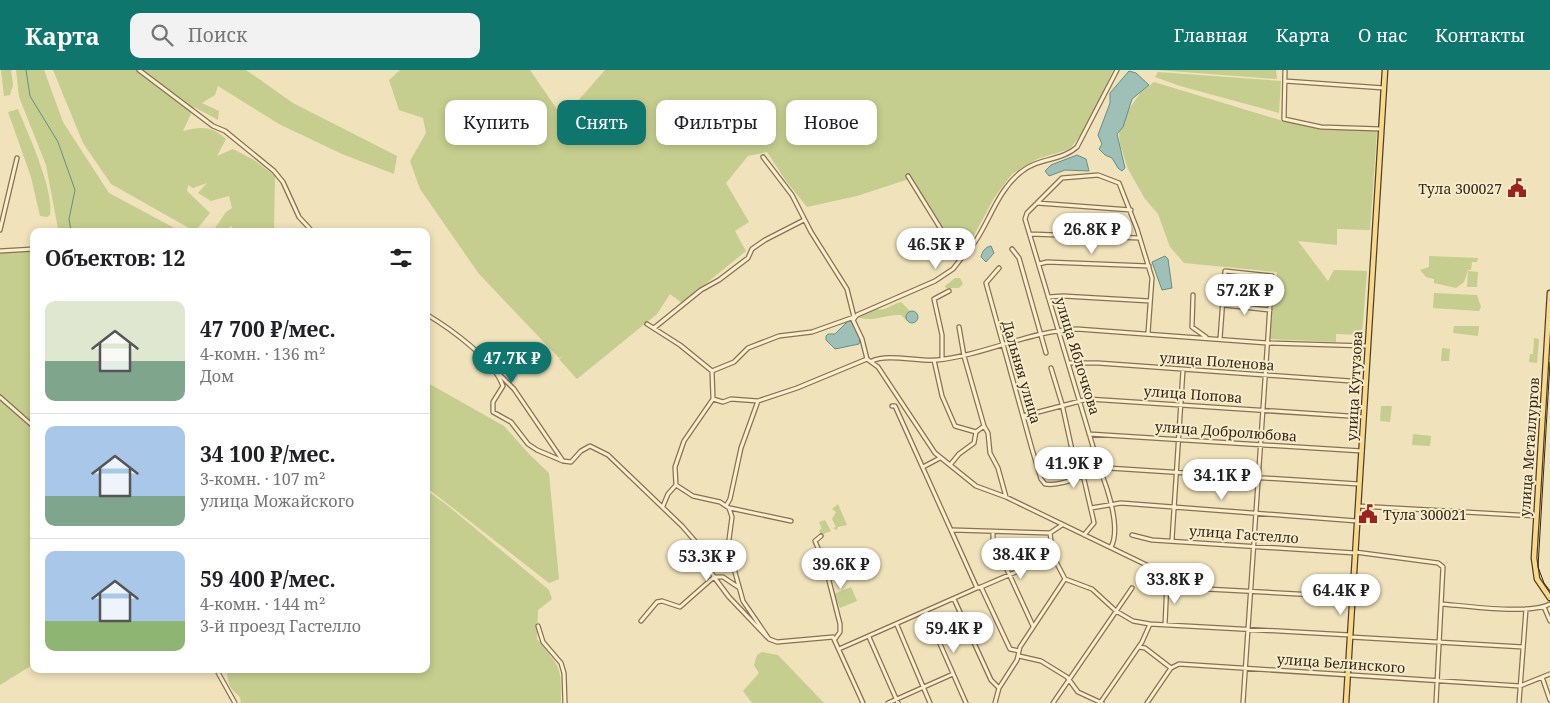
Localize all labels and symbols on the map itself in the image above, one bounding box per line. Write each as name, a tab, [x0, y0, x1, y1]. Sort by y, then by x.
public building icon: Тула 300027	[1506, 177, 1528, 199]
place label: Тула 300027	[1418, 179, 1502, 198]
pin: 26.8K ₽	[1046, 212, 1138, 255]
pin: 46.5K ₽	[890, 228, 982, 270]
pin: 57.2K ₽	[1199, 274, 1291, 316]
street label: улица Яблочкова	[1051, 295, 1105, 417]
street label: Дальняя улица	[998, 318, 1046, 426]
street label: улица Кутузова	[1342, 330, 1366, 442]
pin: 47.7K ₽	[466, 342, 558, 384]
street label: улица Поленова	[1159, 348, 1275, 374]
street label: улица Металлургов	[1515, 376, 1543, 517]
street label: улица Попова	[1143, 381, 1243, 407]
street label: улица Добролюбова	[1154, 417, 1298, 445]
pin: 41.9K ₽	[1028, 446, 1120, 489]
pin: 34.1K ₽	[1176, 458, 1268, 501]
public building icon: Тула 300021	[1357, 503, 1379, 525]
place label: Тула 300021	[1383, 505, 1467, 524]
street label: улица Гастелло	[1189, 521, 1299, 547]
pin: 38.4K ₽	[975, 538, 1067, 580]
pin: 53.3K ₽	[661, 540, 753, 582]
pin: 39.6K ₽	[795, 548, 887, 590]
pin: 33.8K ₽	[1129, 562, 1221, 605]
pin: 64.4K ₽	[1295, 574, 1387, 616]
pin: 59.4K ₽	[908, 612, 1000, 654]
street label: улица Белинского	[1276, 649, 1406, 677]

